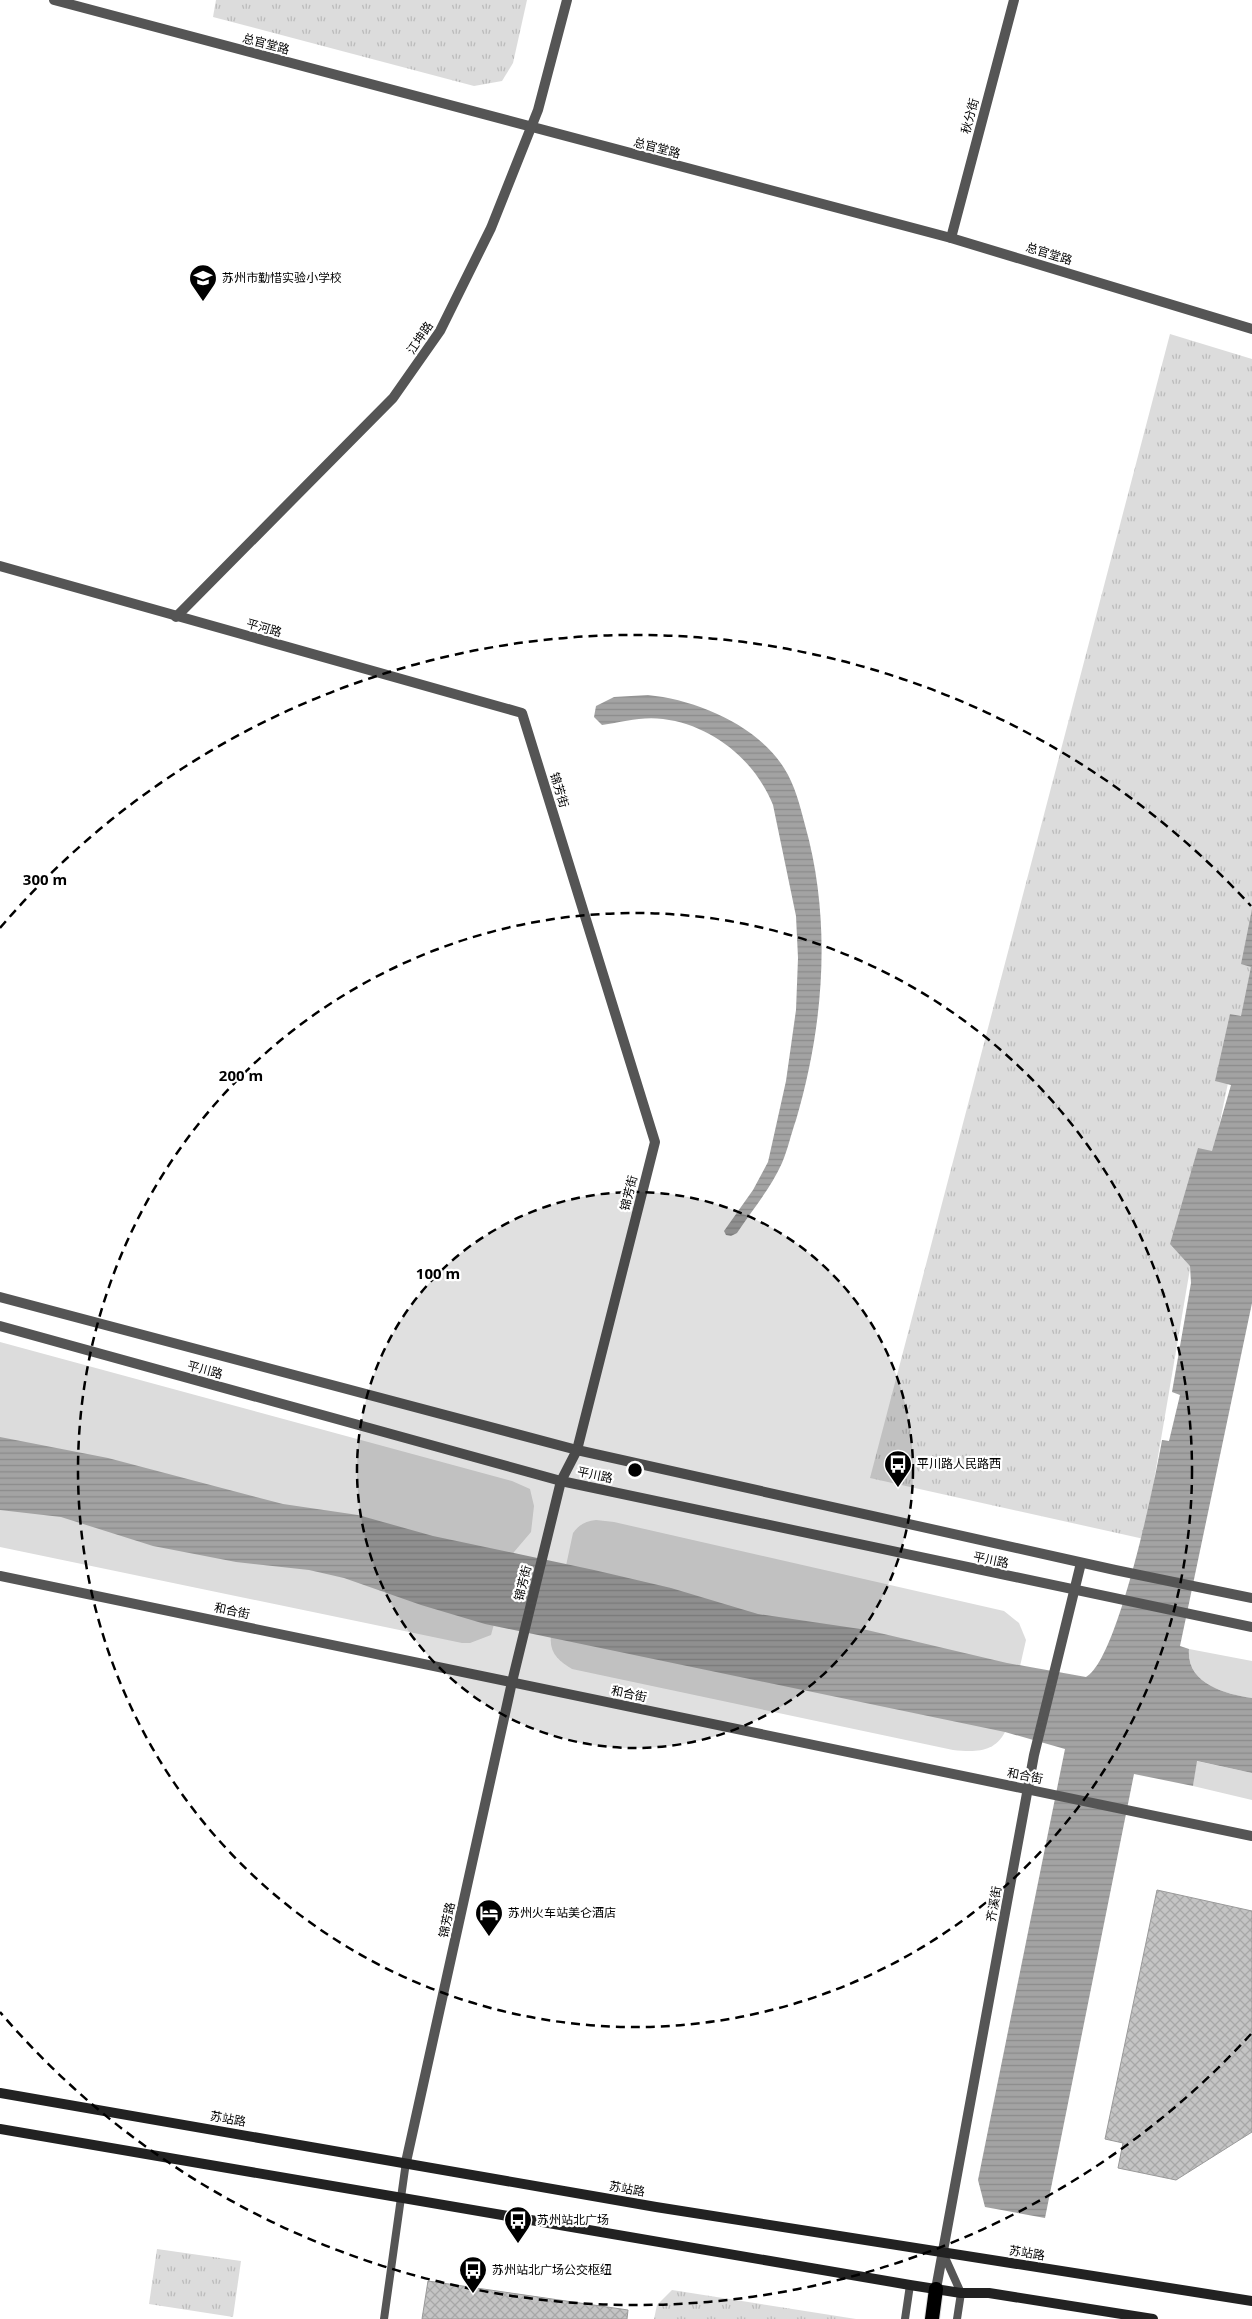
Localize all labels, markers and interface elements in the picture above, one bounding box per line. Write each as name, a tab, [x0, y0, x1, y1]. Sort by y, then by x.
street label: 总官堂路	[241, 29, 292, 58]
street label: 秋分街	[957, 96, 982, 135]
street label: 总官堂路	[632, 133, 683, 162]
street label: 总官堂路	[1024, 238, 1075, 269]
school or university icon: 苏州市勤惜实验小学校	[188, 263, 218, 302]
place label: 苏州市勤惜实验小学校	[222, 269, 342, 286]
street label: 江坤路	[402, 318, 437, 357]
street label: 平河路	[244, 614, 284, 641]
street label: 锦芳街	[546, 770, 573, 810]
text: 300 m	[23, 869, 67, 889]
text: 200 m	[219, 1065, 263, 1085]
street label: 锦芳街	[616, 1173, 641, 1212]
text: 100 m	[416, 1263, 460, 1283]
street label: 平川路	[186, 1357, 225, 1382]
bus stop icon: 平川路人民路西	[883, 1449, 913, 1488]
place label: 平川路人民路西	[917, 1455, 1001, 1472]
centre of rings	[626, 1461, 644, 1479]
street label: 平川路	[576, 1462, 614, 1487]
street label: 平川路	[972, 1547, 1010, 1572]
street label: 锦芳街	[510, 1563, 535, 1602]
street label: 和合街	[213, 1598, 251, 1623]
street label: 和合街	[610, 1681, 648, 1706]
street label: 和合街	[1006, 1764, 1044, 1787]
street label: 齐溪街	[982, 1885, 1005, 1923]
hotel icon: 苏州火车站美仑酒店	[474, 1898, 504, 1937]
street label: 锦芳路	[434, 1901, 459, 1939]
place label: 苏州火车站美仑酒店	[508, 1904, 616, 1921]
street label: 苏站路	[209, 2107, 247, 2130]
street label: 苏站路	[608, 2177, 646, 2200]
bus stop icon: 苏州站北广场	[503, 2205, 533, 2244]
place label: 苏州站北广场	[537, 2211, 609, 2228]
street label: 苏站路	[1008, 2241, 1046, 2264]
bus stop icon: 苏州站北广场公交枢纽	[458, 2255, 488, 2294]
place label: 苏州站北广场公交枢纽	[492, 2261, 612, 2278]

